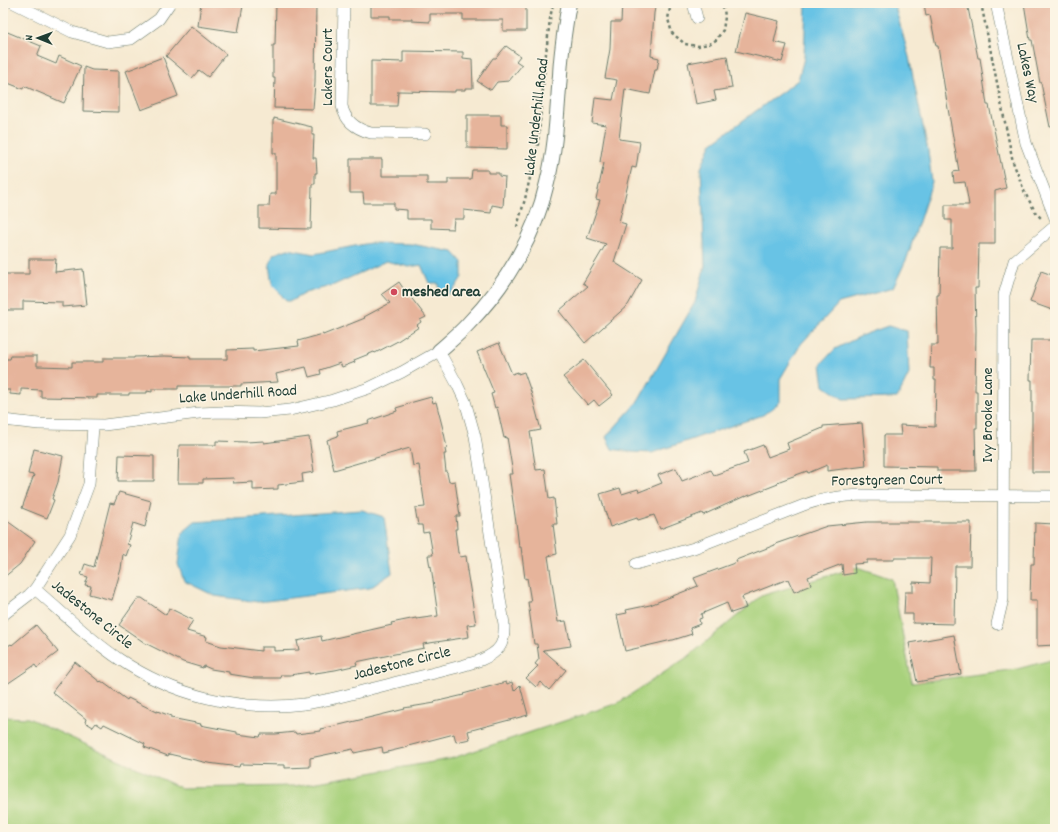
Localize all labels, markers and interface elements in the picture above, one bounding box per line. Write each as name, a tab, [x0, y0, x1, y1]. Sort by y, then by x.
north arrow	[18, 18, 58, 58]
street label: Lakers Court	[317, 28, 340, 106]
text: N	[22, 34, 38, 41]
street label: Lakes Way	[1009, 41, 1045, 106]
street label: Lake Underhill Road	[518, 57, 556, 177]
place label: meshed area	[402, 281, 482, 304]
marker: meshed area	[389, 287, 399, 297]
street label: Ivy Brooke Lane	[977, 367, 1000, 463]
street label: Lake Underhill Road	[178, 379, 298, 411]
street label: Forestgreen Court	[831, 469, 943, 493]
street label: Jadestone Circle	[46, 575, 138, 655]
street label: Jadestone Circle	[351, 641, 453, 687]

